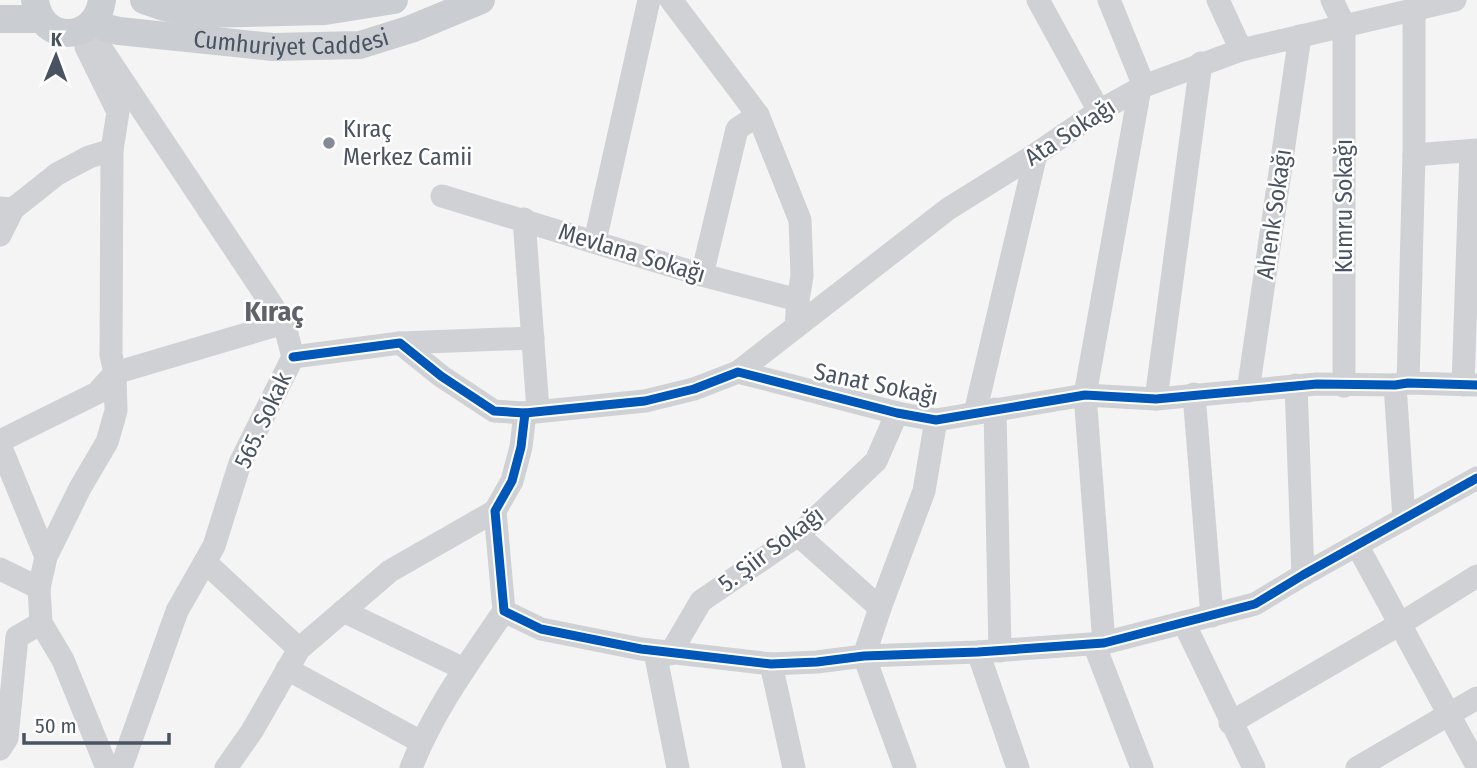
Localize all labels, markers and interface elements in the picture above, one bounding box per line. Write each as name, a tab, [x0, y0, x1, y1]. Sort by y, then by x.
north arrow	[21, 21, 91, 91]
street label: Cumhuriyet Caddesi	[192, 23, 392, 61]
text: K	[51, 28, 63, 51]
street label: Ata Sokağı	[1020, 93, 1120, 171]
place label: Kıraç Merkez Camii	[343, 115, 472, 171]
marker: Kıraç Merkez Camii	[321, 135, 337, 151]
street label: Kumru Sokağı	[1330, 139, 1358, 273]
street label: Ahenk Sokağı	[1251, 147, 1297, 281]
street label: Mevlana Sokağı	[555, 217, 709, 289]
district label: Kıraç	[244, 295, 304, 328]
street label: Sanat Sokağı	[812, 357, 940, 411]
street label: 565. Sokak	[229, 367, 298, 473]
street label: 5. Şiir Sokağı	[713, 501, 829, 597]
scale bar	[24, 702, 170, 746]
text: 50 m	[35, 713, 77, 739]

